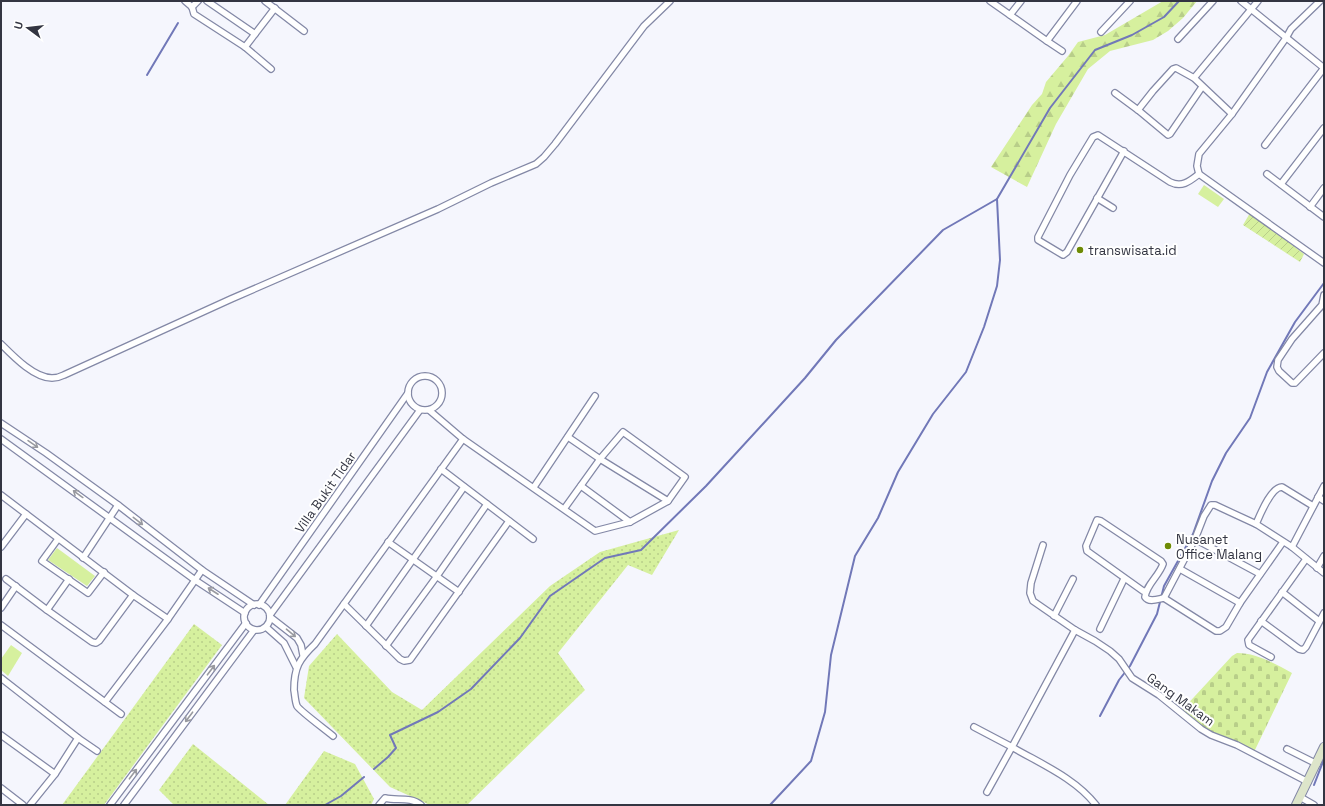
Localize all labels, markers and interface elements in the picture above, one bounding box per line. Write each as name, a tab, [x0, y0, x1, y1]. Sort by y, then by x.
north arrow	[8, 8, 48, 48]
text: U	[11, 20, 26, 31]
place label: transwisata.id	[1088, 242, 1177, 259]
marker: transwisata.id	[1075, 245, 1085, 255]
one-way arrow	[28, 440, 39, 448]
street label: Villa Bukit Tidar	[291, 448, 360, 536]
one-way arrow	[73, 490, 84, 498]
one-way arrow	[133, 517, 144, 525]
place label: Nusanet Office Malang	[1176, 531, 1262, 563]
marker: Nusanet Office Malang	[1163, 541, 1173, 551]
one-way arrow	[207, 587, 218, 596]
one-way arrow	[285, 629, 296, 638]
one-way arrow	[207, 664, 215, 675]
street label: Gang Makam	[1143, 669, 1218, 730]
one-way arrow	[185, 712, 193, 723]
one-way arrow	[129, 768, 137, 779]

